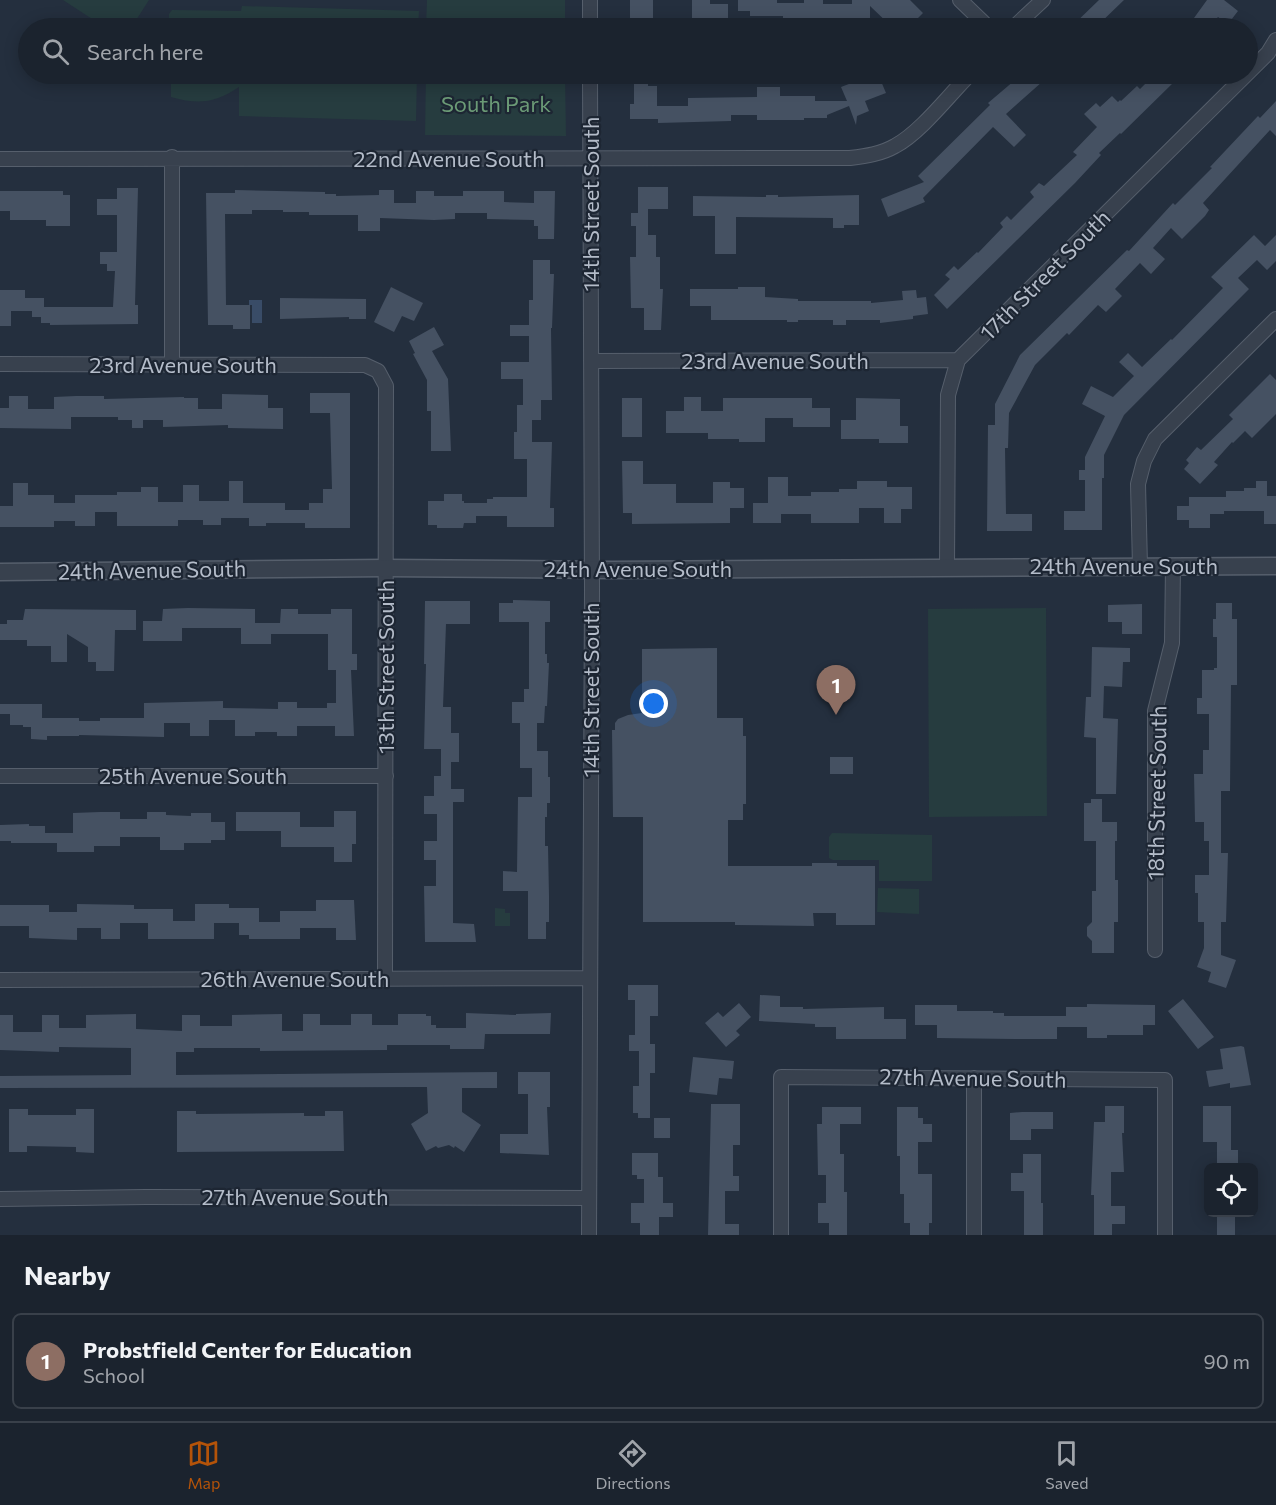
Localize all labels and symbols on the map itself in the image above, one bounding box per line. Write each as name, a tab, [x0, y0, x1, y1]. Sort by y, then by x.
park label: South Park	[441, 90, 551, 117]
street label: 14th Street South	[577, 117, 604, 291]
street label: 22nd Avenue South	[353, 145, 545, 172]
street label: 17th Street South	[974, 204, 1115, 345]
street label: 23rd Avenue South	[681, 347, 869, 374]
street label: 23rd Avenue South	[89, 351, 277, 378]
street label: 24th Avenue South	[1030, 552, 1218, 579]
street label: 24th Avenue South	[58, 554, 246, 585]
street label: 24th Avenue South	[544, 555, 732, 582]
street label: 13th Street South	[372, 580, 399, 754]
street label: 14th Street South	[577, 603, 604, 777]
pin: 1	[816, 666, 856, 715]
your location	[639, 689, 668, 718]
street label: 18th Street South	[1141, 705, 1172, 881]
street label: 25th Avenue South	[99, 762, 287, 789]
street label: 26th Avenue South	[201, 965, 389, 992]
street label: 27th Avenue South	[879, 1062, 1067, 1093]
street label: 27th Avenue South	[201, 1183, 389, 1210]

